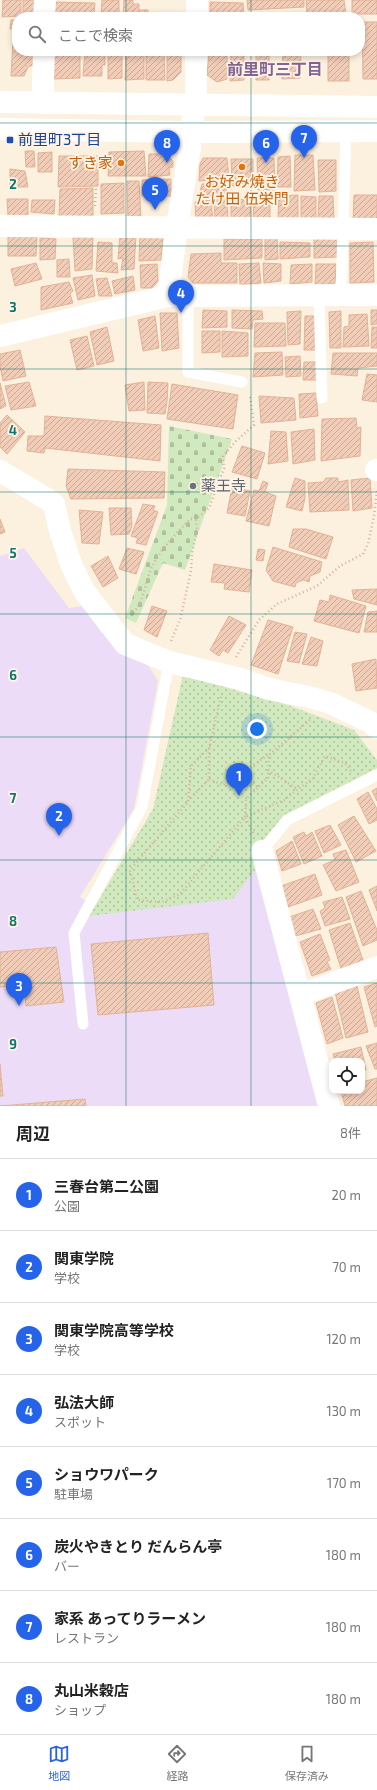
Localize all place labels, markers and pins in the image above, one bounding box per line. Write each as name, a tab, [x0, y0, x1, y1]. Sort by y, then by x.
pin: 7	[291, 125, 317, 158]
place label: 前里町3丁目	[18, 130, 101, 148]
pin: 8	[154, 130, 180, 163]
pin: 6	[253, 130, 279, 163]
marker: 前里町3丁目	[5, 135, 15, 145]
place label: すき家	[68, 153, 113, 171]
marker: すき家	[116, 158, 126, 168]
marker: お好み焼き たけ田 伍栄門	[237, 162, 247, 172]
place label: お好み焼き たけ田 伍栄門	[195, 172, 289, 207]
pin: 5	[142, 177, 168, 210]
pin: 4	[168, 280, 194, 313]
place label: 薬王寺	[201, 476, 246, 494]
marker: 薬王寺	[188, 481, 198, 491]
pin: 1	[226, 763, 252, 796]
pin: 2	[46, 803, 72, 836]
pin: 3	[6, 973, 32, 1006]

